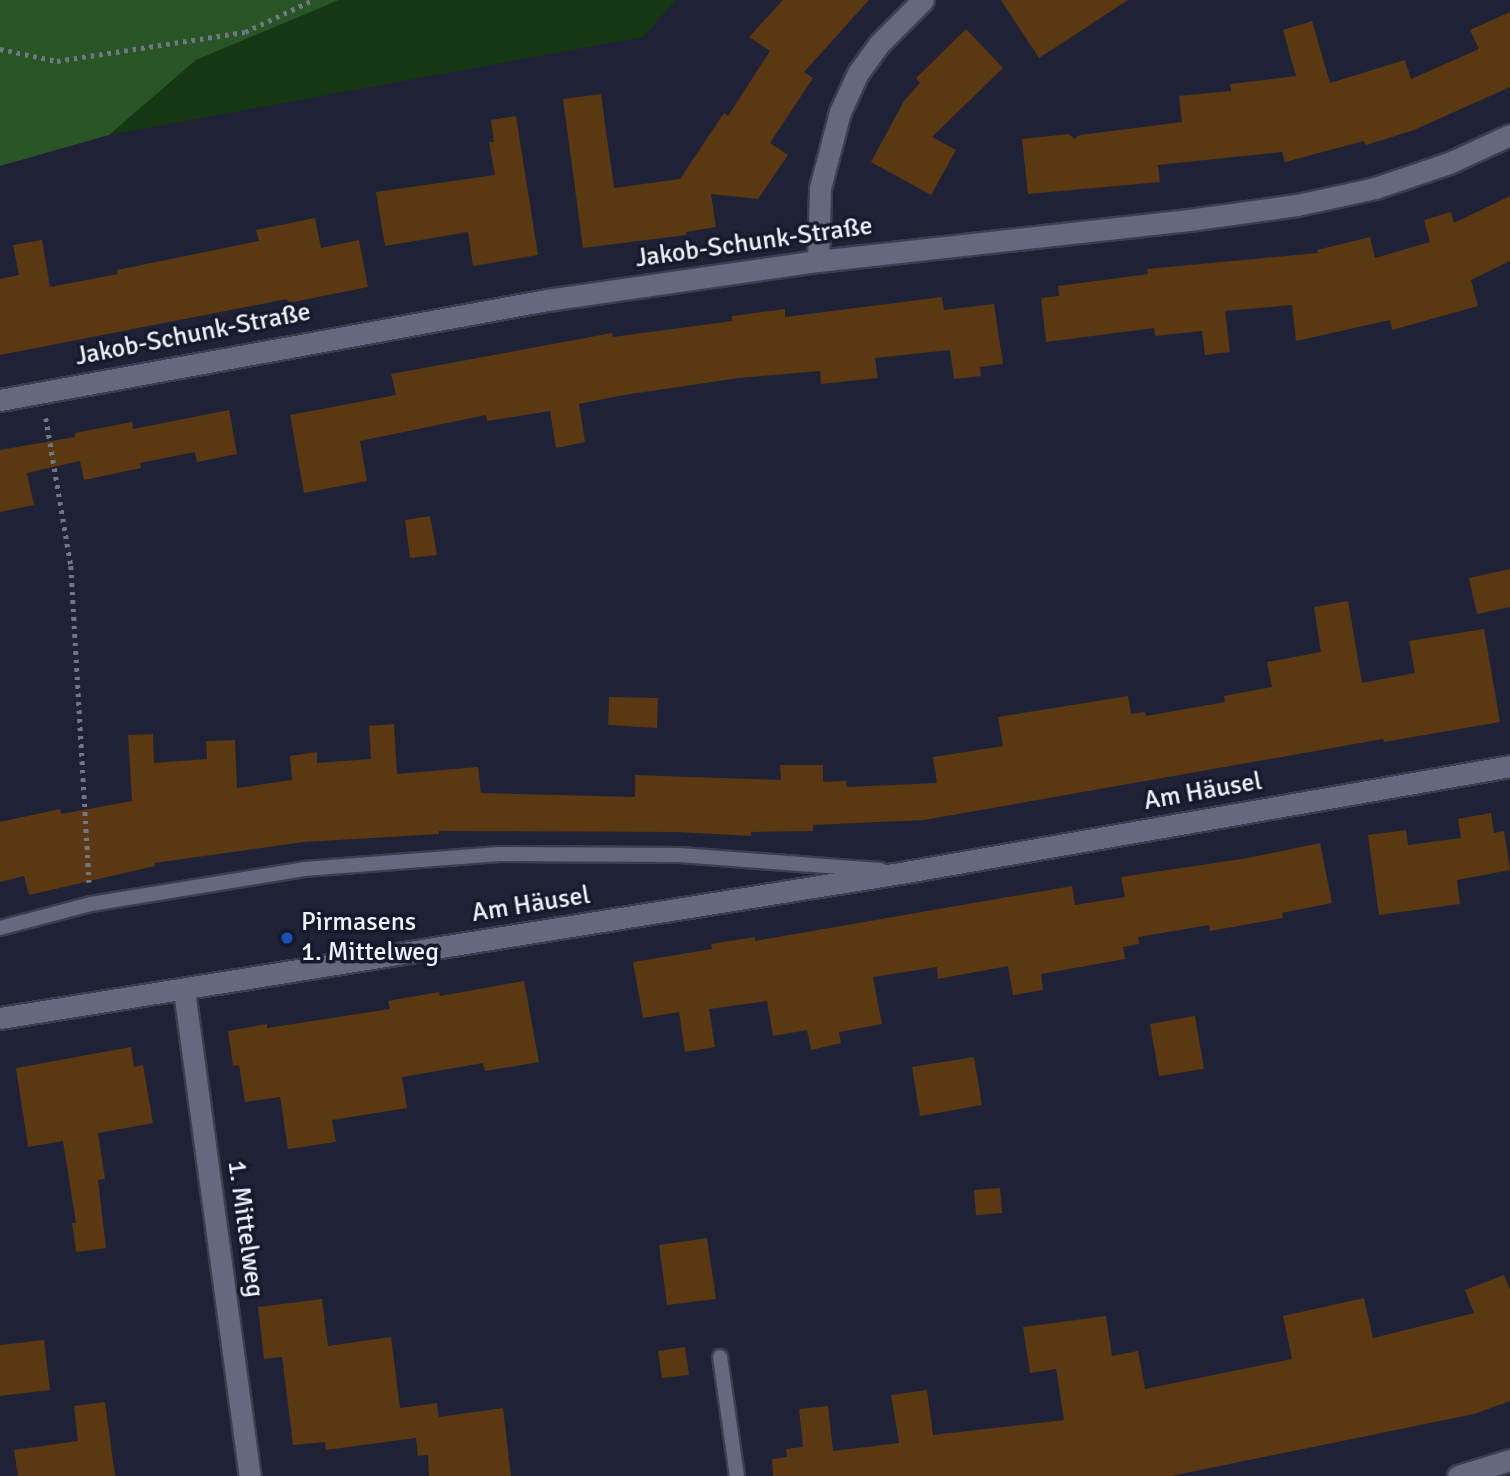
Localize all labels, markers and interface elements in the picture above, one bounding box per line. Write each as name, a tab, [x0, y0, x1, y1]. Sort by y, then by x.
street label: Jakob-Schunk-Straße	[633, 211, 875, 275]
street label: Jakob-Schunk-Straße	[73, 297, 313, 373]
street label: Am Häusel	[1142, 766, 1264, 818]
street label: Am Häusel	[470, 880, 592, 930]
place label: Pirmasens 1. Mittelweg	[301, 907, 439, 968]
marker: Pirmasens 1. Mittelweg	[279, 930, 295, 946]
street label: 1. Mittelweg	[220, 1158, 270, 1300]

